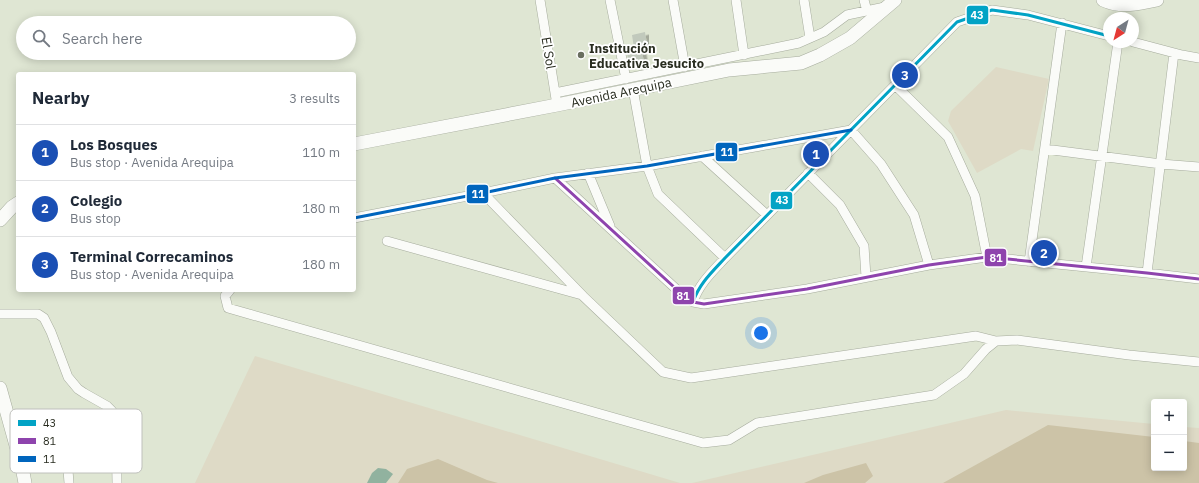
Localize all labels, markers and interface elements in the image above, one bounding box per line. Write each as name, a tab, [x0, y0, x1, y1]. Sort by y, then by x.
line badge: 43	[966, 5, 989, 25]
text: 43	[970, 8, 984, 22]
north arrow	[1103, 12, 1139, 48]
search box	[16, 16, 356, 60]
icon: search	[30, 27, 52, 49]
text: Search here	[62, 29, 142, 48]
street label: El Sol	[538, 36, 560, 71]
place label: Institución Educativa Jesucito	[589, 40, 704, 72]
marker: Institución Educativa Jesucito	[576, 50, 586, 60]
pin: 3	[892, 60, 918, 90]
street label: Avenida Arequipa	[569, 74, 673, 111]
text: Nearby	[32, 87, 90, 109]
text: 3 results	[289, 90, 340, 107]
text: Los Bosques	[70, 135, 157, 154]
pin: 1	[803, 139, 829, 169]
line badge: 11	[715, 142, 738, 162]
text: 1	[41, 144, 49, 161]
text: 110 m	[302, 144, 340, 161]
text: 11	[720, 145, 734, 159]
text: Bus stop · Avenida Arequipa	[70, 154, 234, 171]
line badge: 11	[466, 184, 489, 204]
text: 11	[471, 187, 485, 201]
text: Colegio	[70, 191, 122, 210]
line badge: 43	[770, 191, 793, 210]
text: 43	[775, 193, 789, 207]
text: 2	[41, 200, 49, 217]
text: 180 m	[302, 200, 340, 217]
text: Bus stop	[70, 210, 121, 227]
pin: 2	[1031, 238, 1057, 268]
text: Terminal Correcaminos	[70, 247, 233, 266]
line badge: 81	[984, 248, 1007, 267]
text: 81	[989, 251, 1003, 265]
text: 3	[41, 256, 49, 273]
text: 180 m	[302, 256, 340, 273]
text: Bus stop · Avenida Arequipa	[70, 266, 234, 283]
line badge: 81	[672, 286, 695, 305]
text: 81	[676, 289, 690, 303]
your location	[751, 323, 771, 343]
map controls	[1151, 399, 1187, 471]
button: +	[1151, 399, 1187, 435]
legend	[10, 409, 142, 473]
text: 43	[43, 416, 56, 430]
text: 81	[43, 434, 57, 448]
button: −	[1151, 435, 1187, 471]
text: 11	[43, 452, 57, 466]

